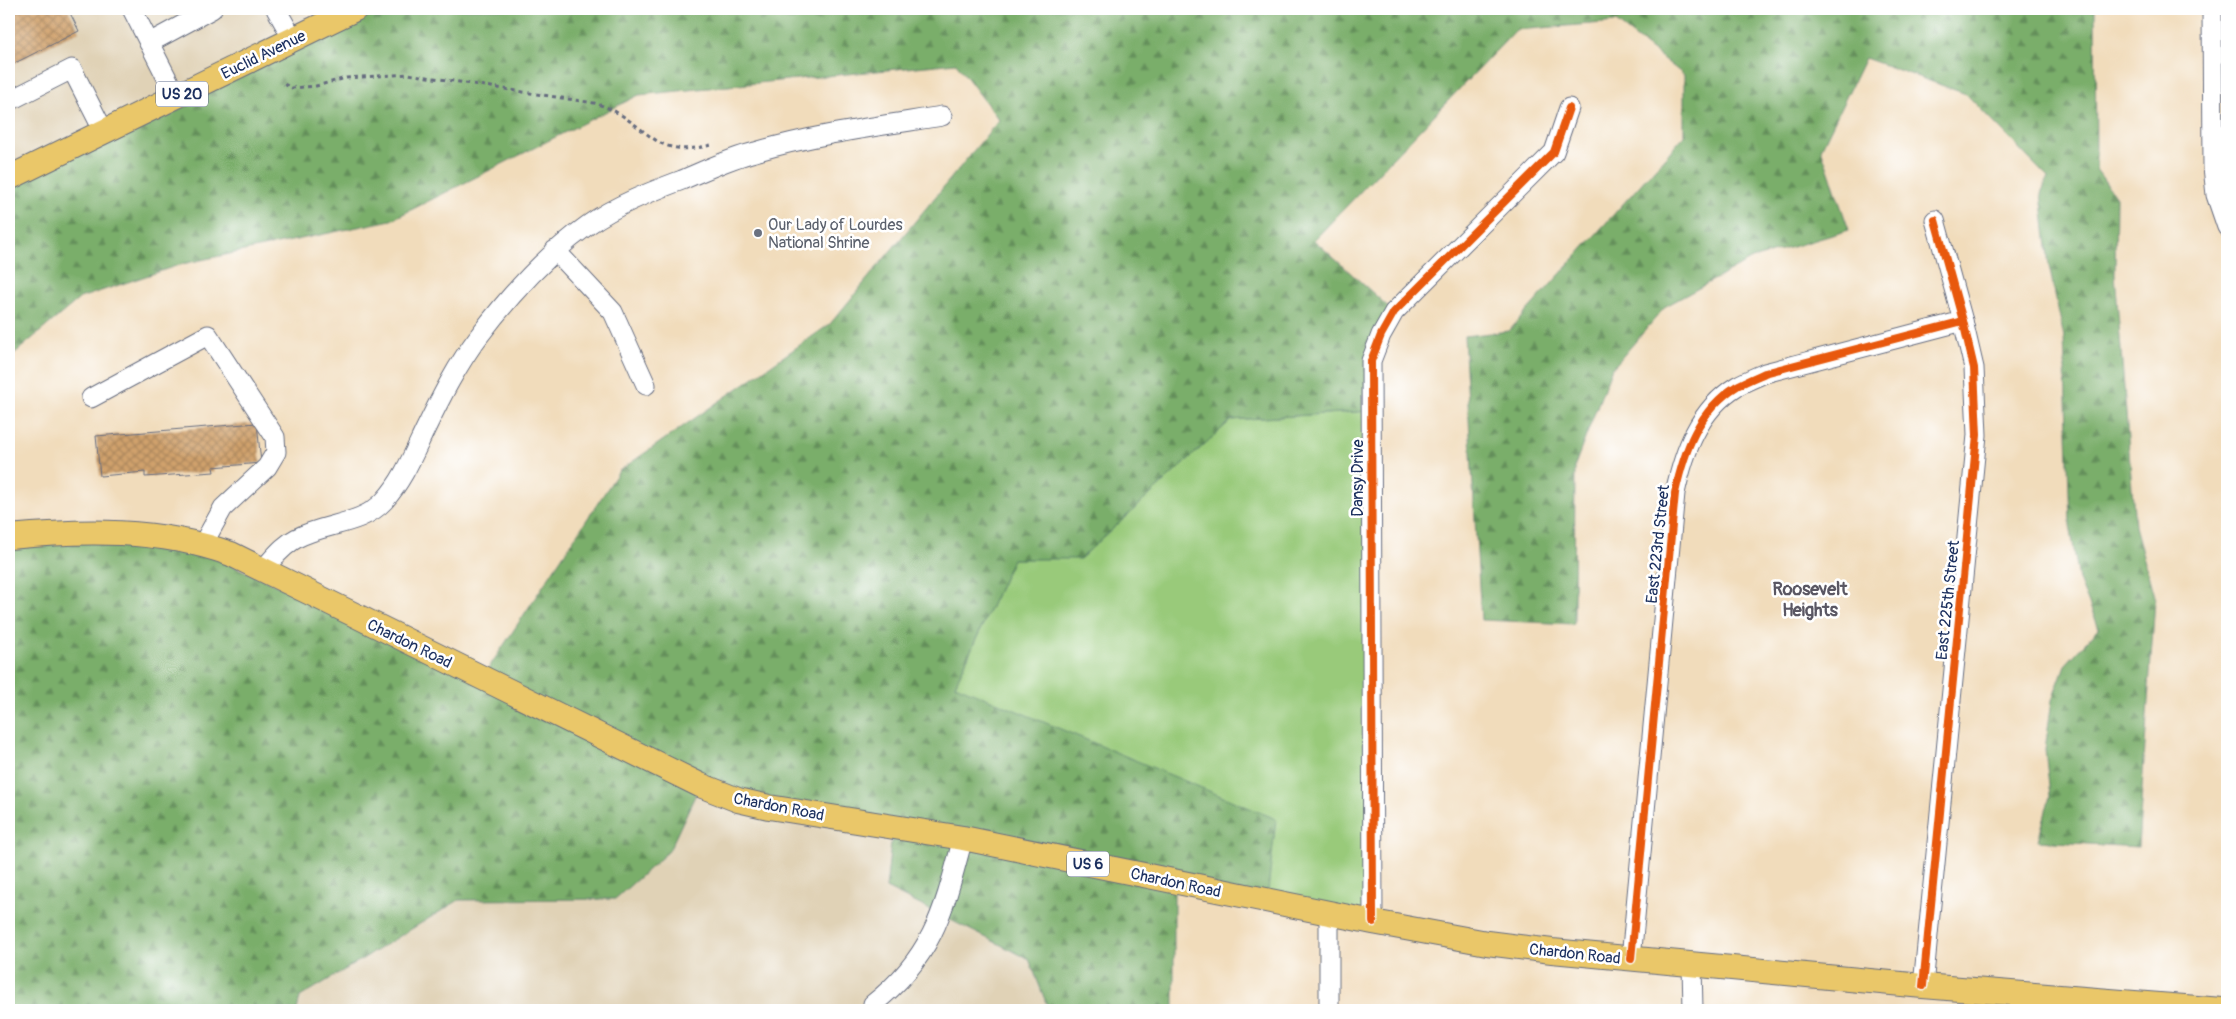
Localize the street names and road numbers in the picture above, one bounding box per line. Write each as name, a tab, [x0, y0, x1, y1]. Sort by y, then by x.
street label: Euclid Avenue	[218, 26, 309, 84]
road number: US 20	[156, 82, 208, 106]
street label: Dansy Drive	[1348, 439, 1368, 517]
street label: East 223rd Street	[1642, 483, 1674, 604]
street label: East 225th Street	[1932, 539, 1964, 661]
street label: Chardon Road	[364, 615, 455, 673]
street label: Chardon Road	[732, 788, 826, 826]
road number: US 6	[1067, 852, 1109, 876]
street label: Chardon Road	[1129, 864, 1223, 902]
street label: Chardon Road	[1528, 939, 1622, 969]

